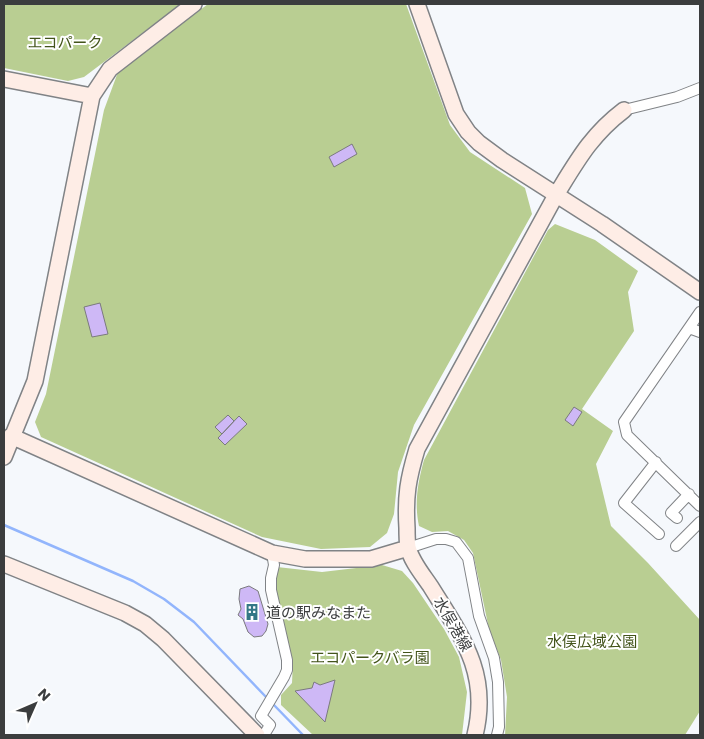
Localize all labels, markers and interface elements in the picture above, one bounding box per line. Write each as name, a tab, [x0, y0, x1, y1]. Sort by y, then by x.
park label: エコパーク	[27, 32, 103, 53]
street label: 水俣港線	[429, 593, 477, 655]
building icon: 道の駅みなまた	[242, 602, 262, 622]
place label: 道の駅みなまた	[266, 602, 371, 623]
park label: 水俣広域公園	[547, 631, 637, 652]
park label: エコパークバラ園	[310, 647, 430, 668]
north arrow	[10, 679, 60, 729]
text: N	[33, 684, 55, 706]

